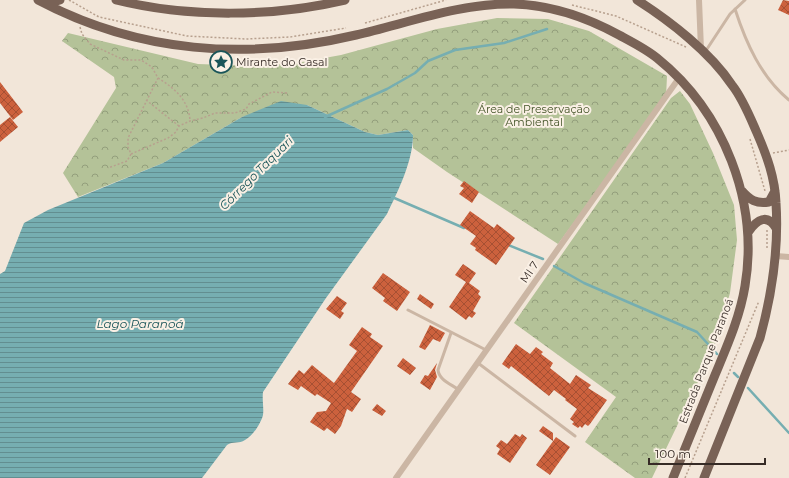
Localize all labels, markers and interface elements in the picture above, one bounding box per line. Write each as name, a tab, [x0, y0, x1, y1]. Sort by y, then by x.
place icon: Mirante do Casal	[208, 49, 234, 75]
place label: Mirante do Casal	[236, 55, 327, 69]
park label: Área de Preservação Ambiental	[478, 102, 590, 129]
water label: Córrego Taquari	[216, 132, 297, 213]
street label: MI 7	[517, 258, 541, 286]
street label: Estrada Parque Paranoá	[676, 297, 736, 425]
water label: Lago Paranoá	[96, 316, 184, 331]
scale bar	[649, 440, 765, 466]
text: 100 m	[655, 446, 691, 461]

